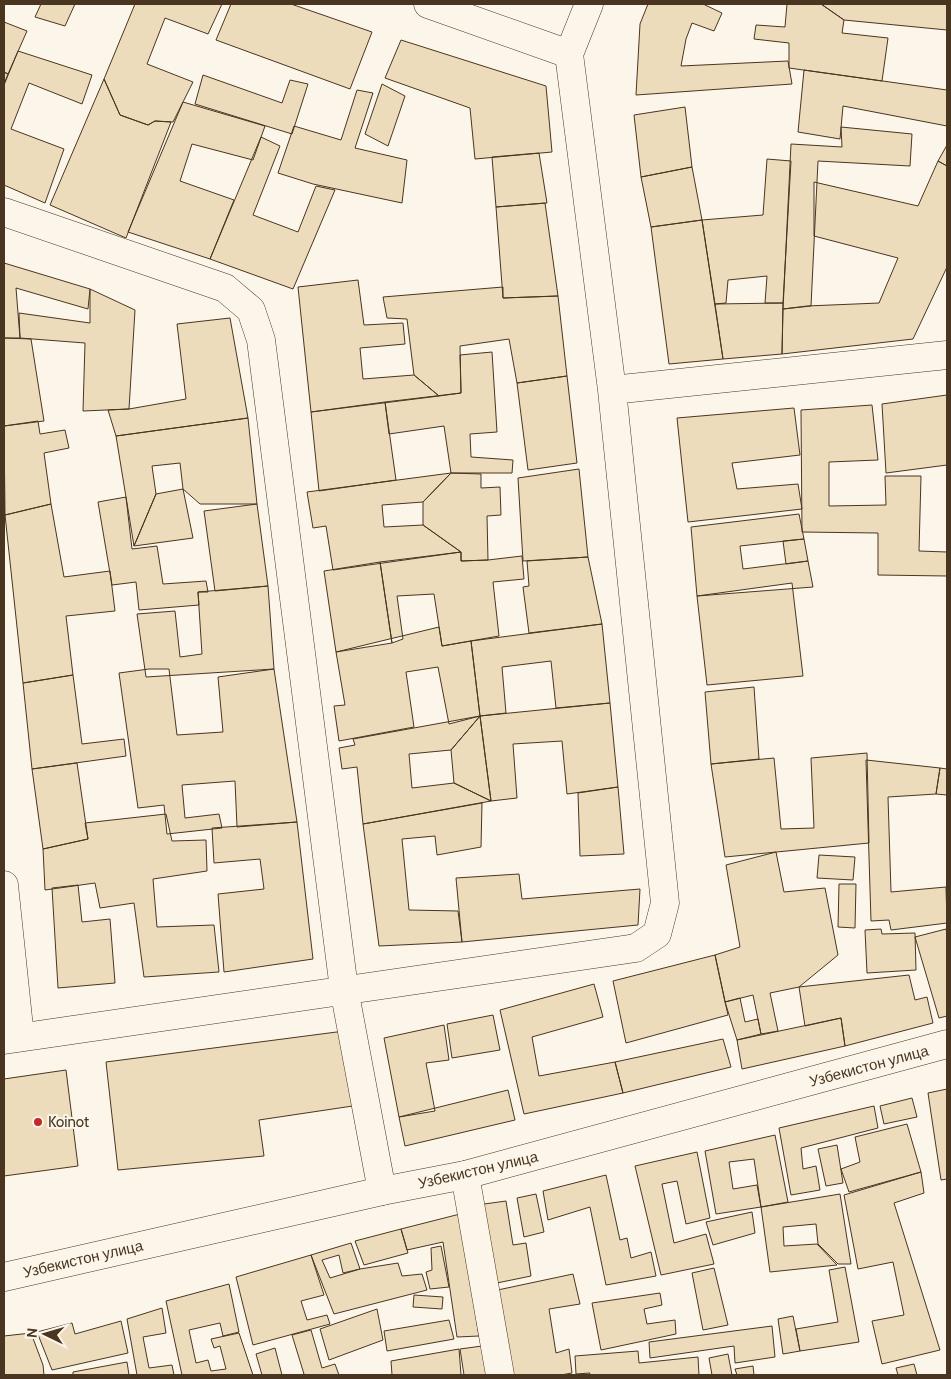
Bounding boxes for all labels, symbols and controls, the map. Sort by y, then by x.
street label: Узбекистон улица [807,1041,931,1091]
place label: Koinot [48,1113,89,1131]
marker: Koinot [32,1116,44,1128]
street label: Узбекистон улица [416,1147,540,1193]
street label: Узбекистон улица [21,1236,145,1282]
north arrow [20,1309,70,1359]
text: N [23,1327,41,1339]

